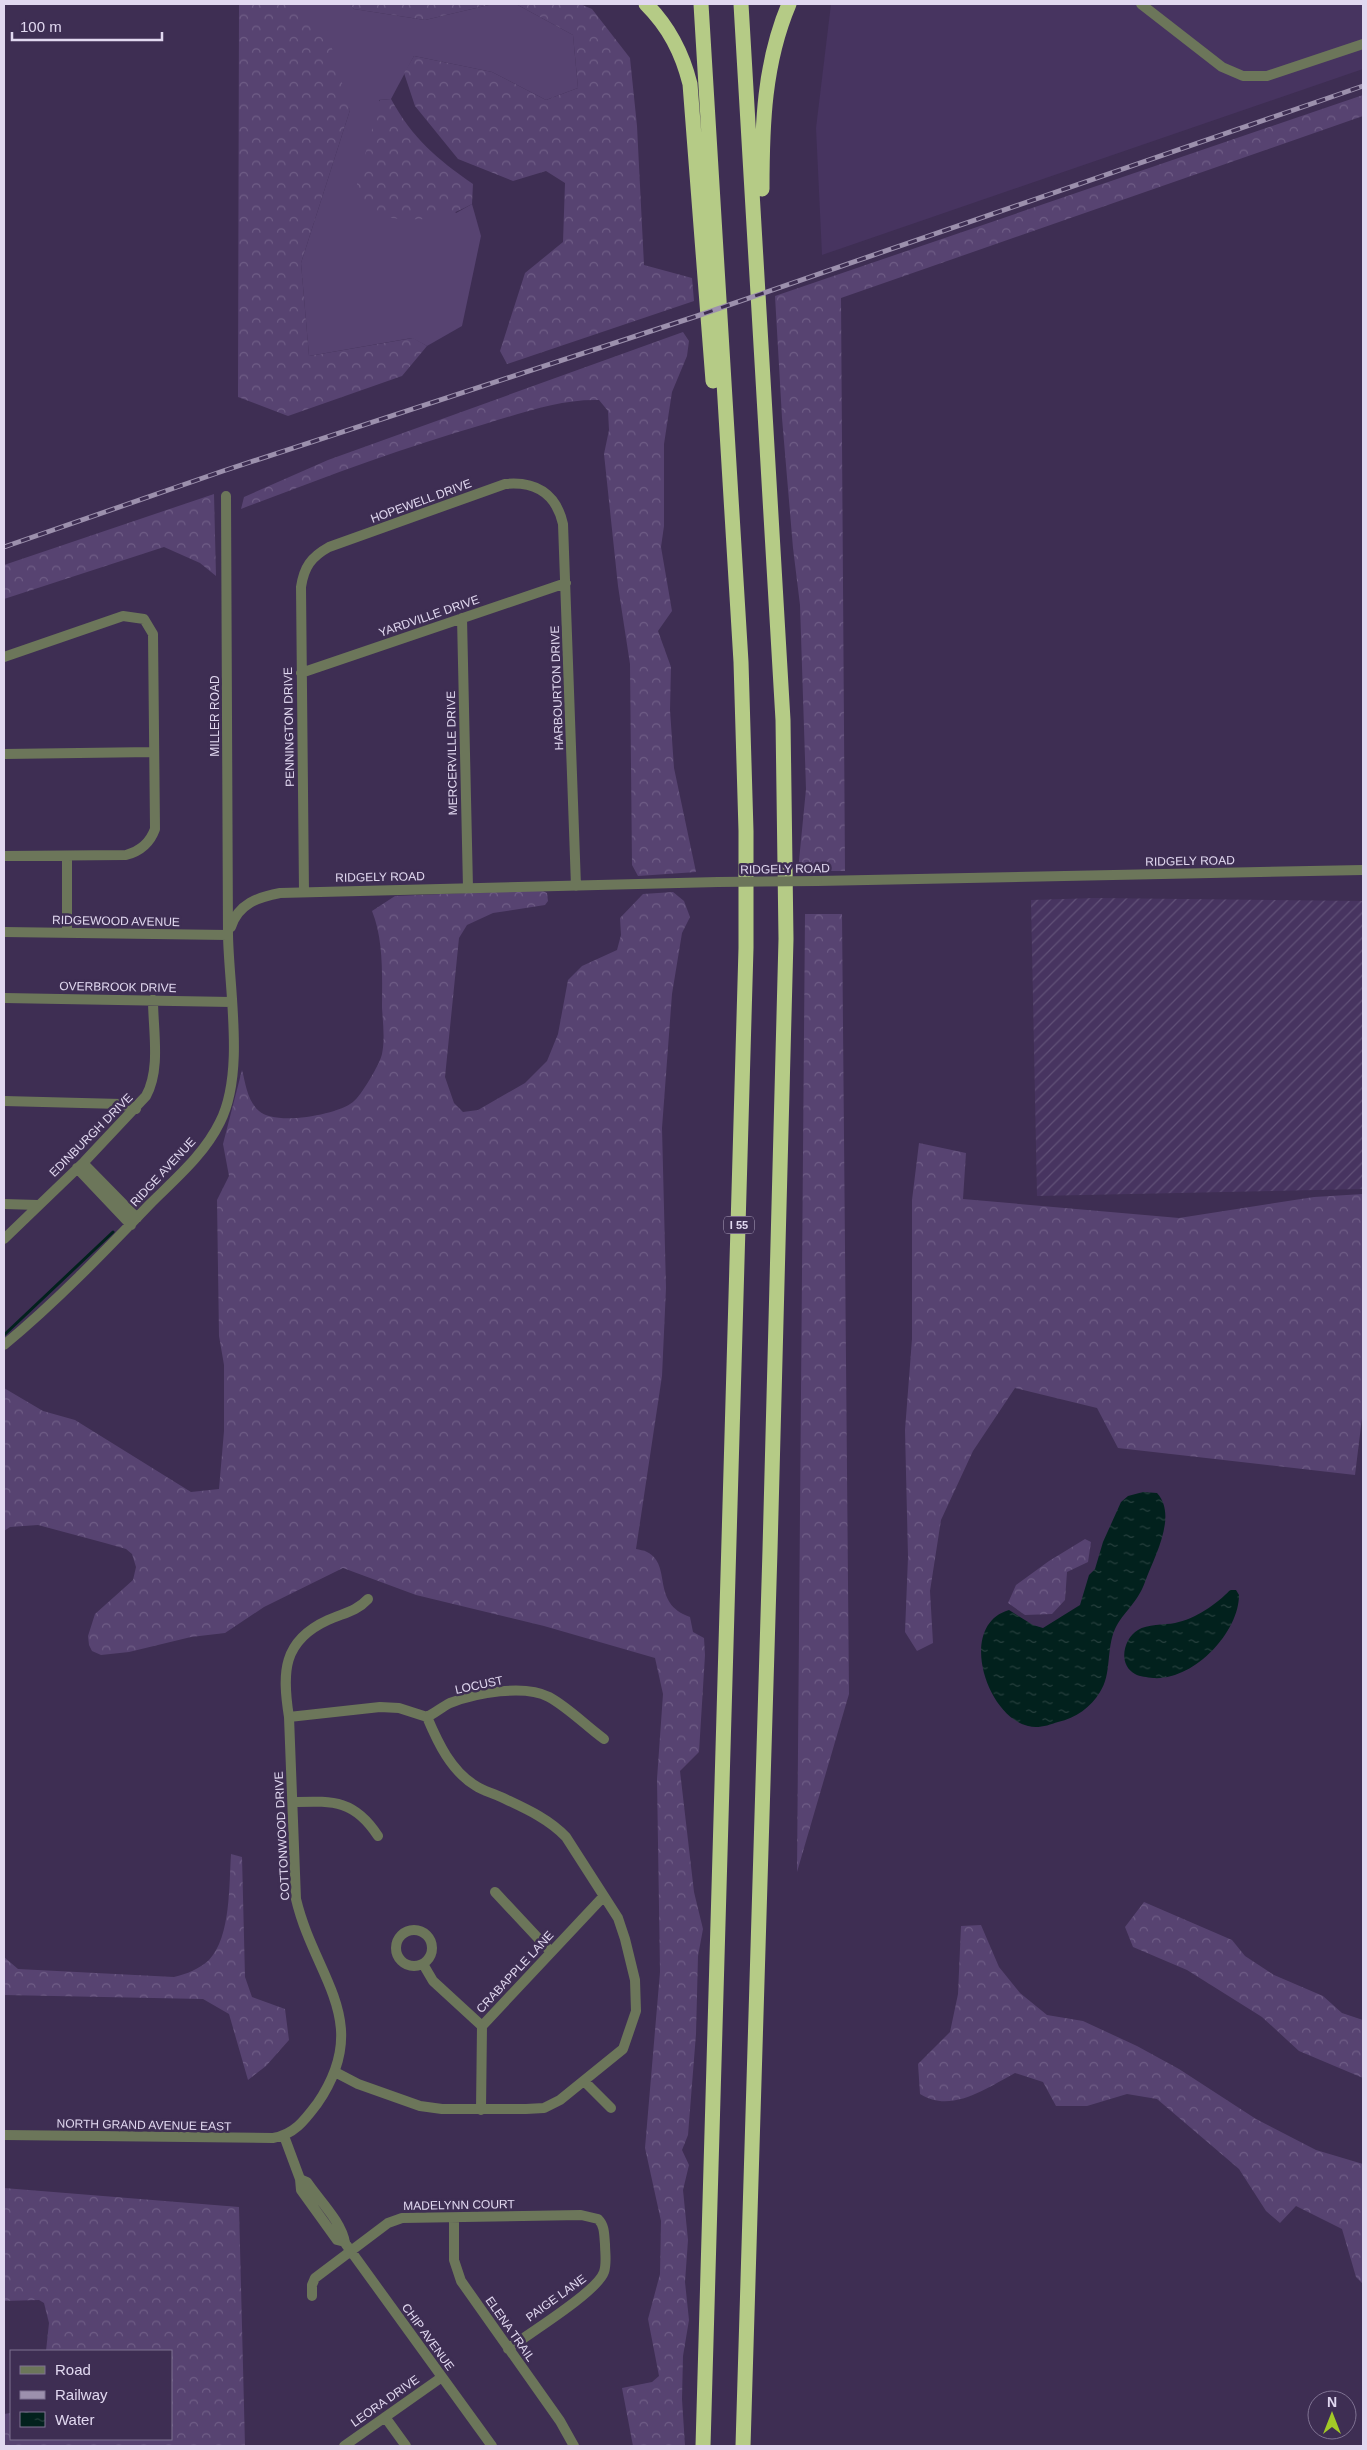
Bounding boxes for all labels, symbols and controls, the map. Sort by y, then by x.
scale bar [12,10,162,42]
text: 100 m [20,18,62,35]
street label: HOPEWELL DRIVE [369,476,473,526]
street label: YARDVILLE DRIVE [377,592,481,640]
street label: HARBOURTON DRIVE [548,625,566,751]
street label: PENNINGTON DRIVE [281,667,297,787]
street label: MILLER ROAD [208,675,222,757]
street label: MERCERVILLE DRIVE [444,691,460,815]
street label: RIDGELY ROAD [1145,853,1235,869]
street label: RIDGELY ROAD [740,861,830,877]
street label: RIDGELY ROAD [335,869,425,885]
street label: RIDGEWOOD AVENUE [52,913,180,929]
street label: OVERBROOK DRIVE [59,979,177,995]
street label: EDINBURGH DRIVE [46,1090,136,1180]
street label: RIDGE AVENUE [127,1135,199,1209]
road number: I 55 [724,1216,754,1234]
street label: LOCUST [454,1673,505,1697]
street label: COTTONWOOD DRIVE [272,1771,292,1901]
street label: CRABAPPLE LANE [473,1928,557,2016]
street label: NORTH GRAND AVENUE EAST [56,2116,232,2134]
street label: MADELYNN COURT [403,2197,516,2213]
street label: PAIGE LANE [523,2272,589,2324]
street label: ELENA TRAIL [483,2294,538,2364]
street label: CHIP AVENUE [399,2301,457,2373]
legend [10,2350,172,2440]
text: Road [55,2361,91,2378]
street label: LEORA DRIVE [348,2372,422,2430]
text: Railway [55,2386,108,2403]
north arrow [1307,2390,1357,2440]
text: N [1327,2394,1337,2410]
text: Water [55,2411,94,2428]

